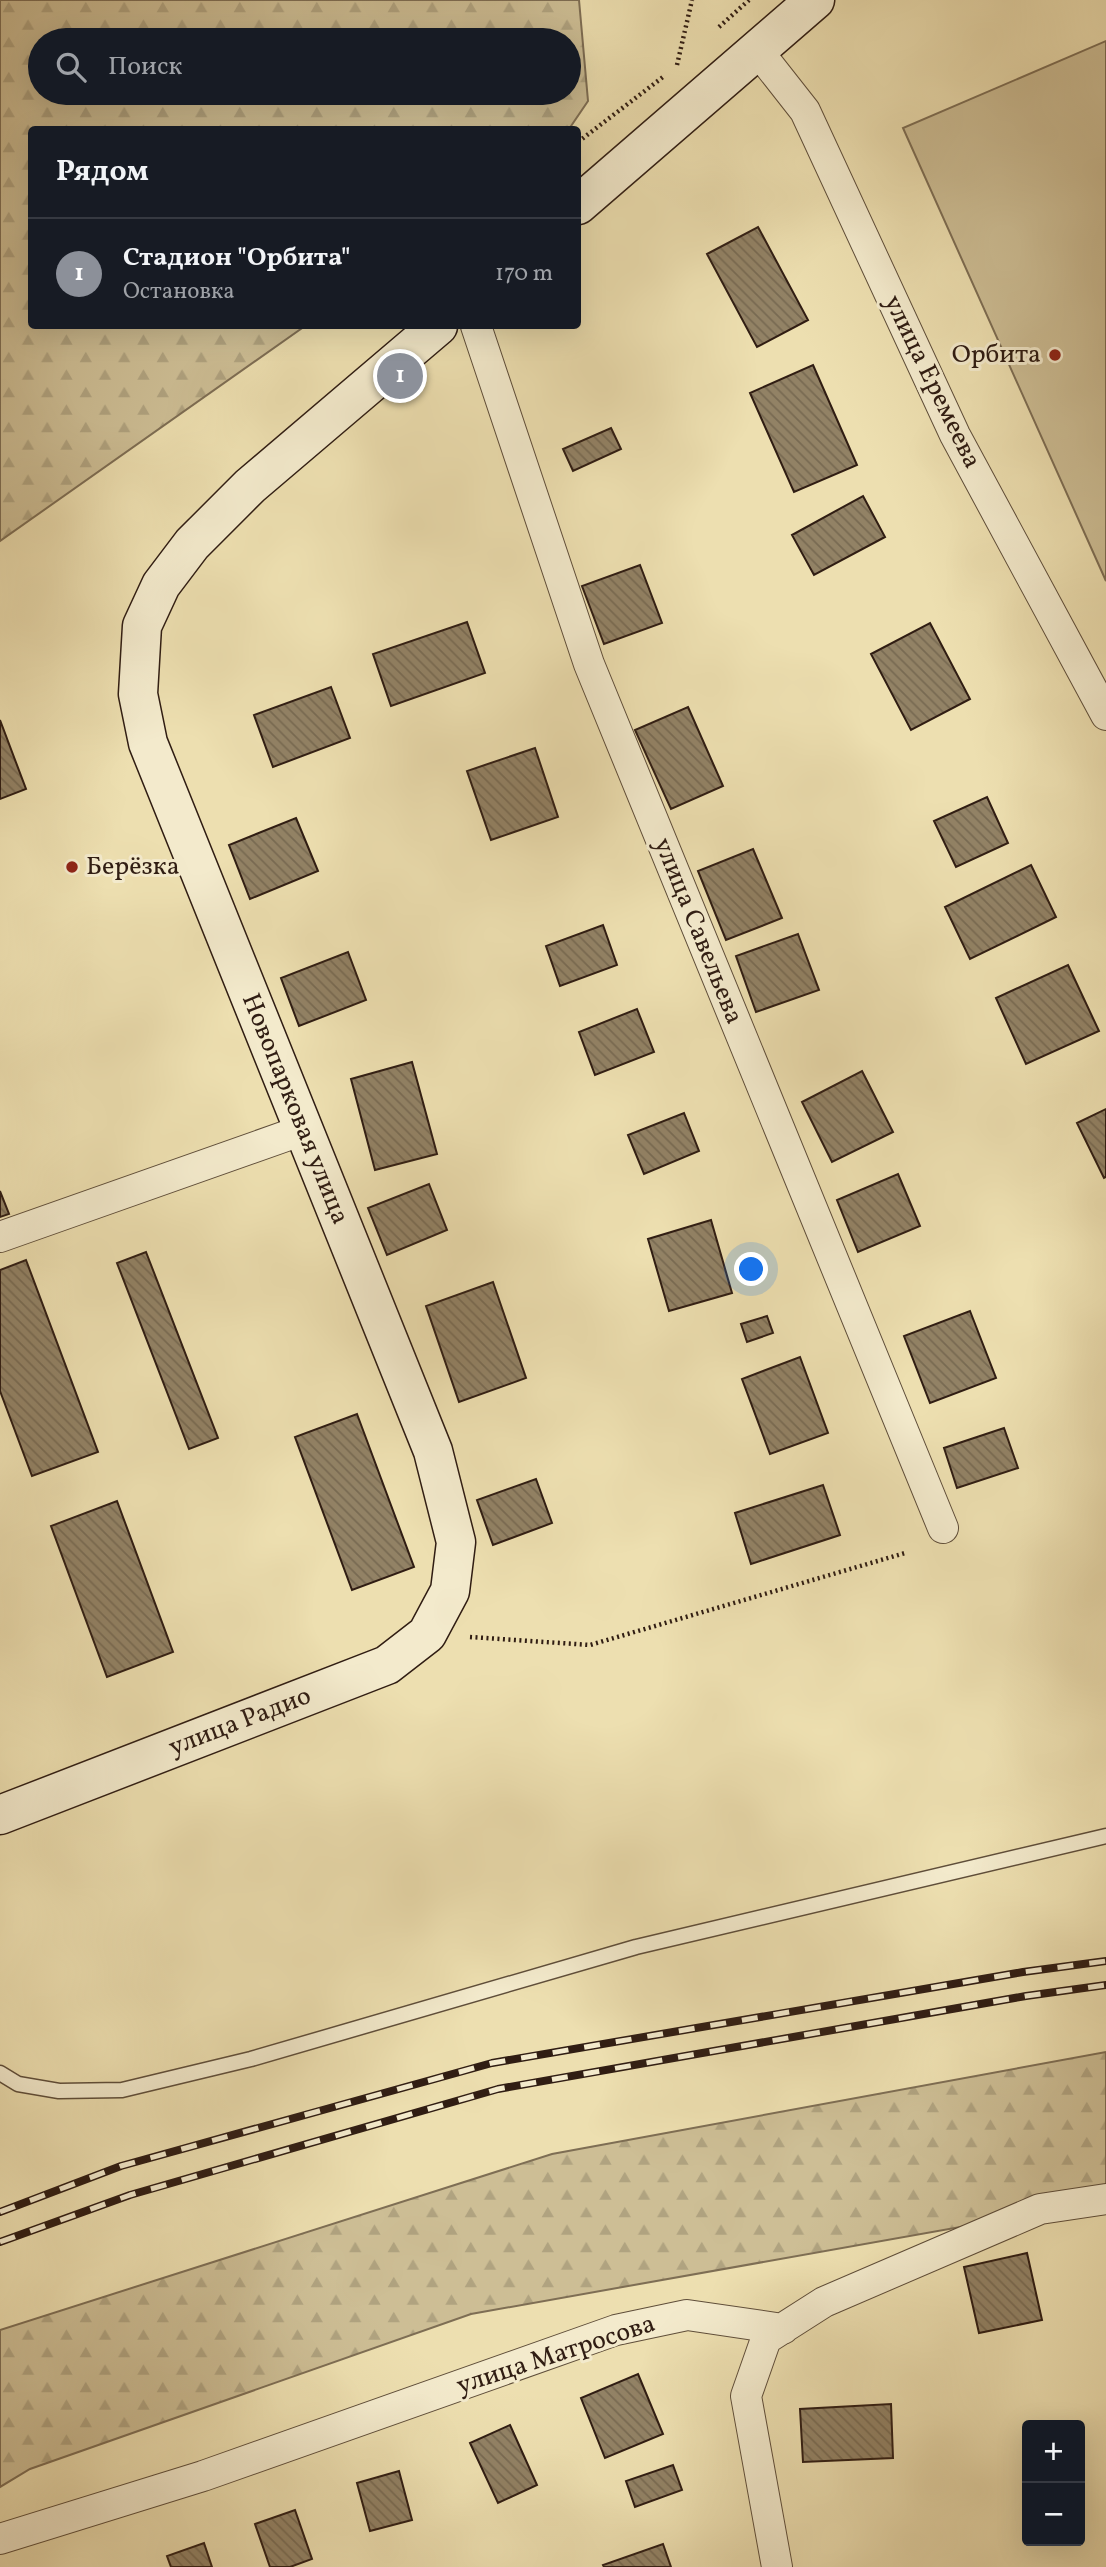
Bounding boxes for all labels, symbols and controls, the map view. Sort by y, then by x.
search box [28,28,581,105]
icon: search [52,48,90,86]
text: Поиск [108,49,182,85]
text: Рядом [56,151,149,193]
text: Стадион "Орбита" [123,240,351,276]
text: 1 [74,258,84,290]
text: 170 m [495,258,553,290]
text: Остановка [123,276,235,308]
street label: улица Еремеева [874,289,990,475]
place label: Орбита [952,337,1041,373]
marker: Орбита [1047,347,1063,363]
pin: 1 [377,350,423,402]
street label: улица Савельева [644,832,752,1030]
place label: Берёзка [86,849,180,885]
marker: Берёзка [64,859,80,875]
street label: Новопарковая улица [232,988,358,1230]
your location [734,1252,768,1286]
street label: улица Радио [164,1678,316,1766]
street label: улица Матросова [452,2306,660,2404]
map controls [1022,2420,1085,2546]
button: + [1022,2420,1085,2483]
button: − [1022,2483,1085,2546]

